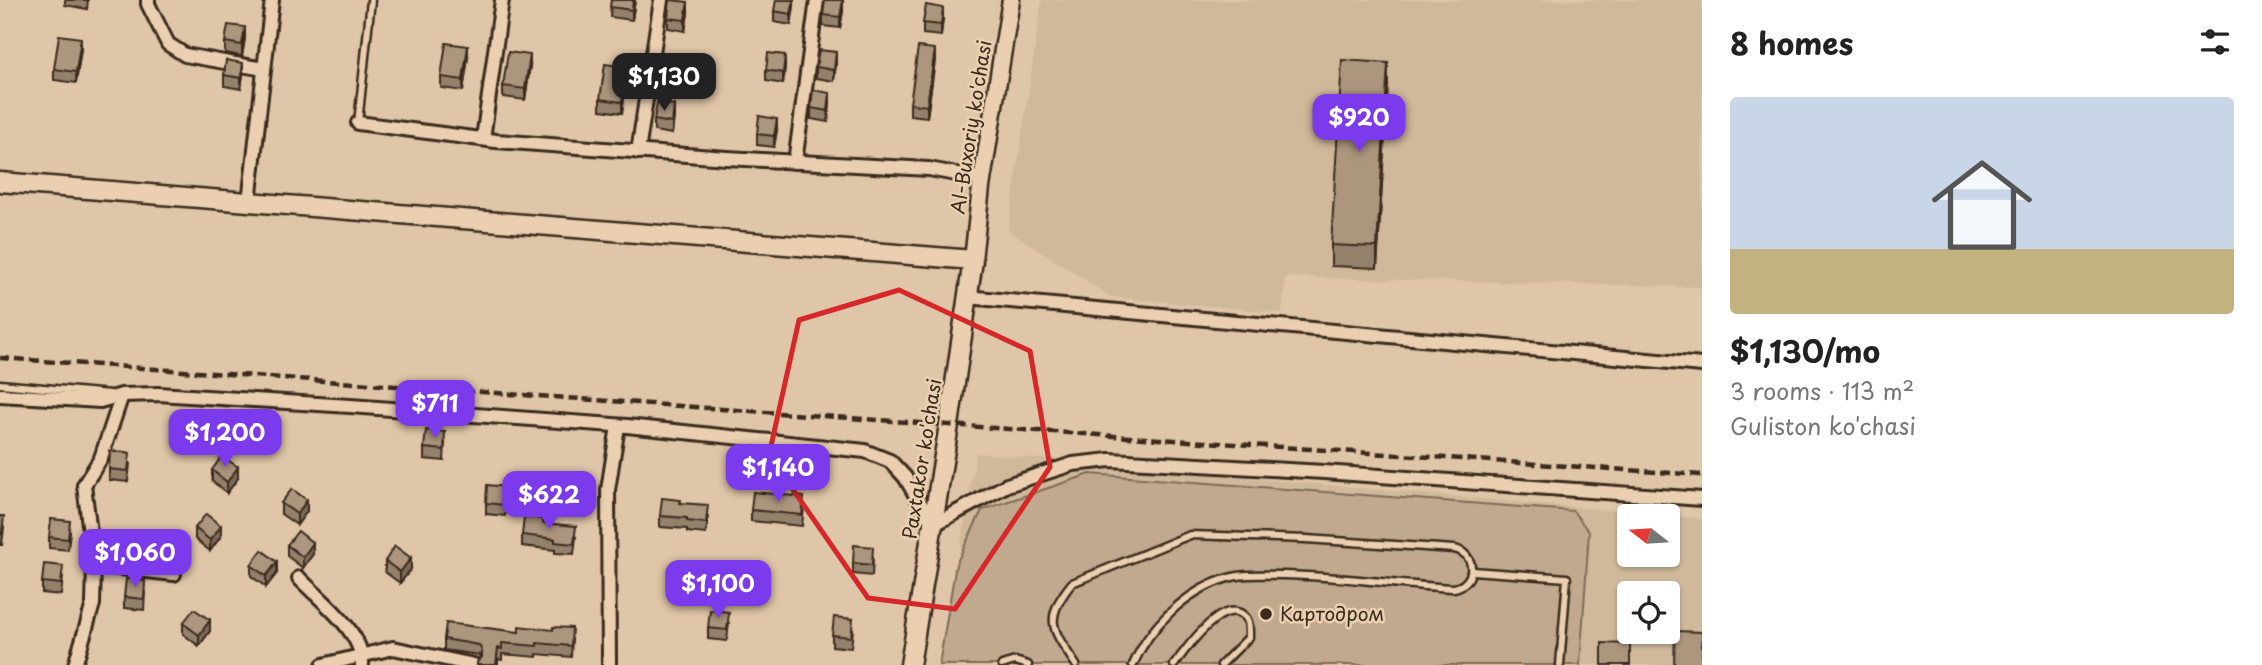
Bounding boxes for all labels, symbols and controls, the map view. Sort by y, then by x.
text: 8 homes [1730,20,1853,65]
icon: filters [2196,23,2234,61]
street label: Al-Buxoriy ko'chasi [942,38,998,216]
pin: $1,130 [607,54,721,113]
text: $1,130 [628,58,700,93]
pin: $920 [1318,94,1400,154]
text: $920 [1329,99,1389,134]
icon: home [1919,142,2045,268]
text: $1,130/mo [1730,328,1880,373]
text: 3 rooms · 113 m² [1730,373,1914,408]
street label: Paxtakor ko'chasi [894,376,948,541]
pin: $711 [394,380,476,440]
text: $711 [412,385,458,420]
text: Guliston ko'chasi [1730,408,1916,443]
pin: $1,200 [168,410,282,469]
text: $1,200 [185,414,265,449]
pin: $1,140 [721,444,835,504]
text: $1,140 [742,449,814,484]
pin: $622 [508,472,590,531]
text: $622 [518,476,580,511]
north arrow [1617,504,1680,567]
map controls [1617,504,1680,644]
pin: $1,060 [78,530,192,589]
text: $1,060 [94,534,176,569]
pin: $1,100 [661,560,775,620]
text: $1,100 [681,565,755,600]
button: locate [1617,581,1680,644]
place label: Картодром [1280,599,1384,627]
marker: Картодром [1258,606,1274,622]

